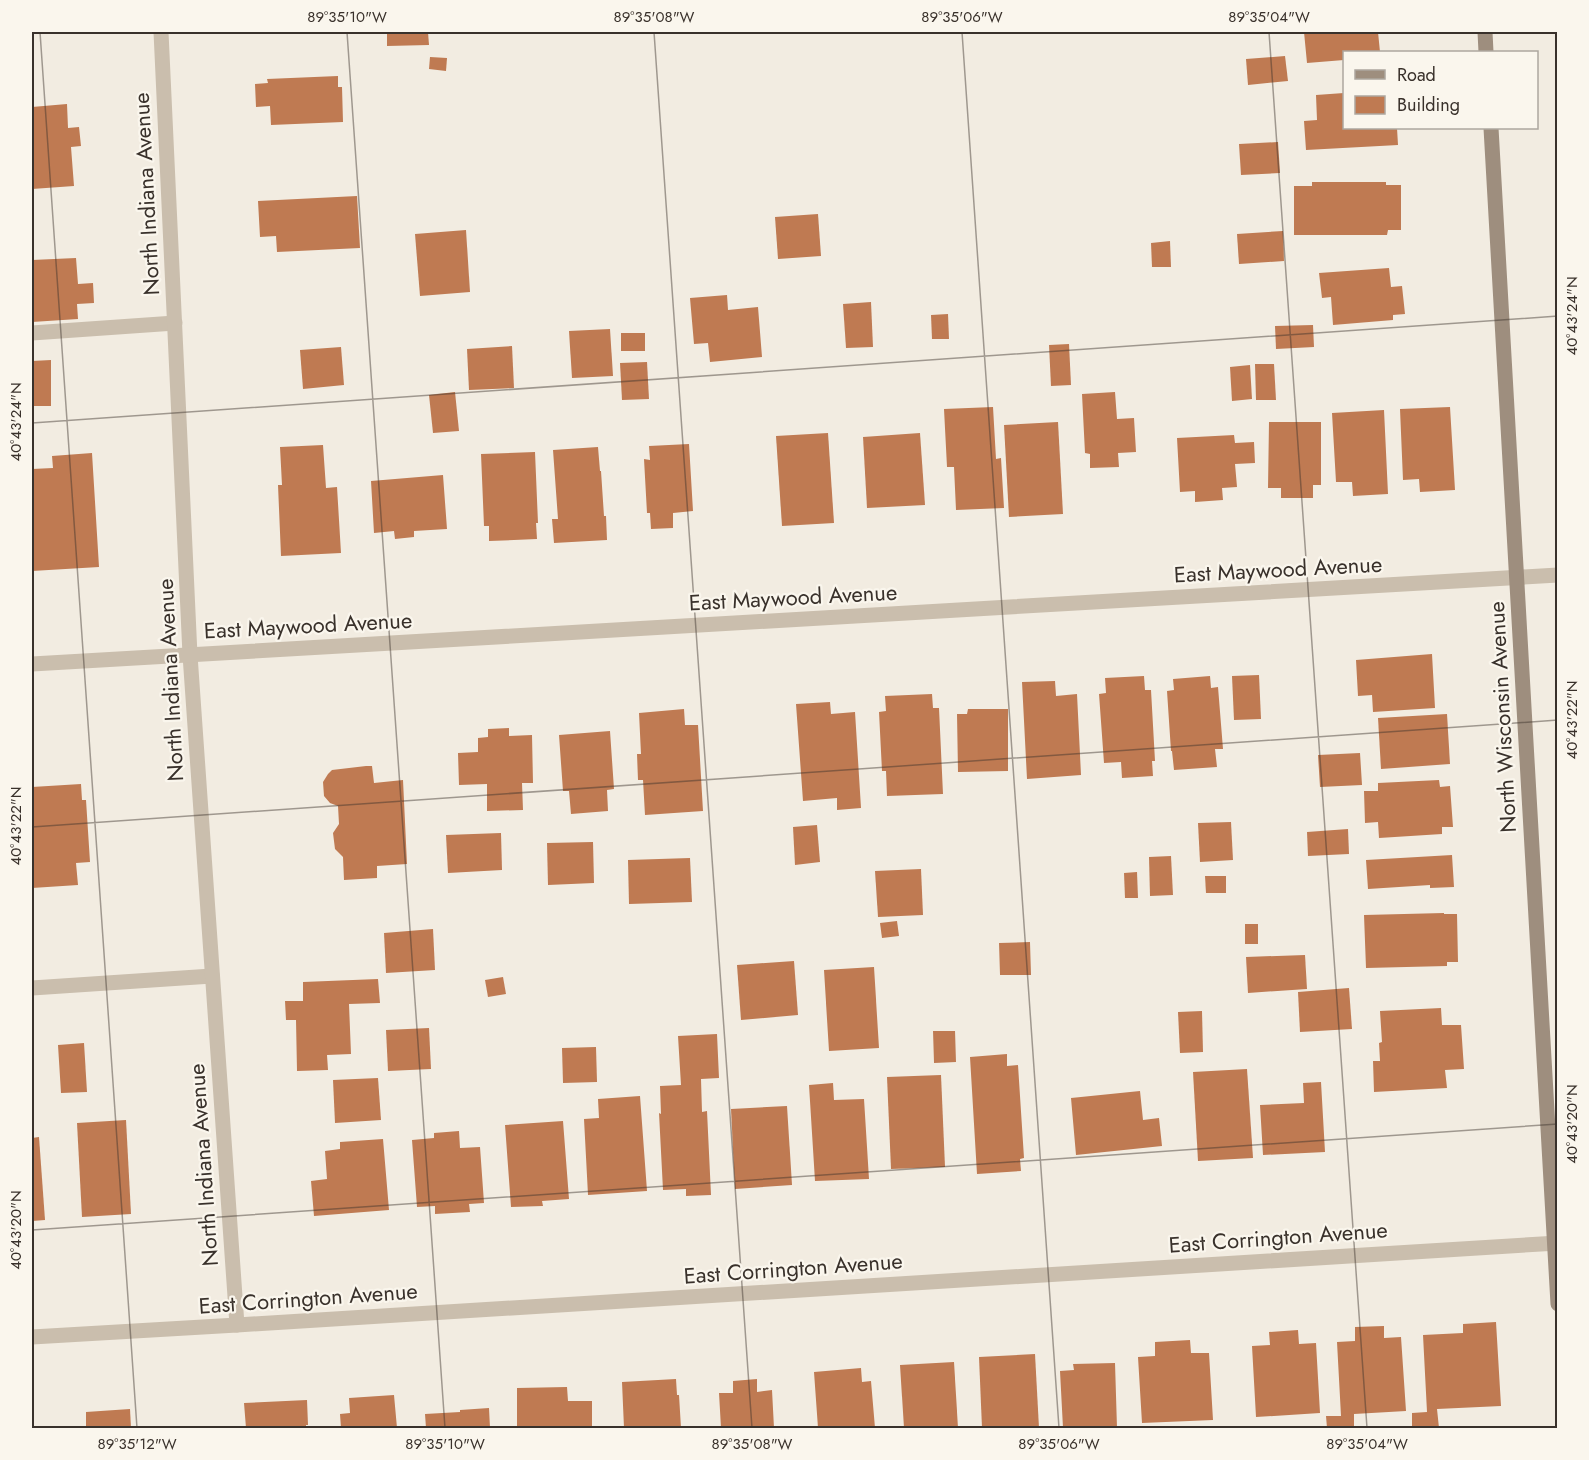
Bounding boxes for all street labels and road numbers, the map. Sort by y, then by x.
street label: North Indiana Avenue [125,92,167,296]
street label: East Maywood Avenue [1173,548,1383,590]
street label: East Maywood Avenue [688,576,898,618]
street label: North Indiana Avenue [149,578,191,782]
street label: North Wisconsin Avenue [1480,600,1524,834]
street label: East Maywood Avenue [203,604,413,646]
street label: North Indiana Avenue [180,1063,226,1267]
street label: East Corrington Avenue [1167,1213,1389,1261]
street label: East Corrington Avenue [682,1244,904,1292]
street label: East Corrington Avenue [197,1274,419,1322]

